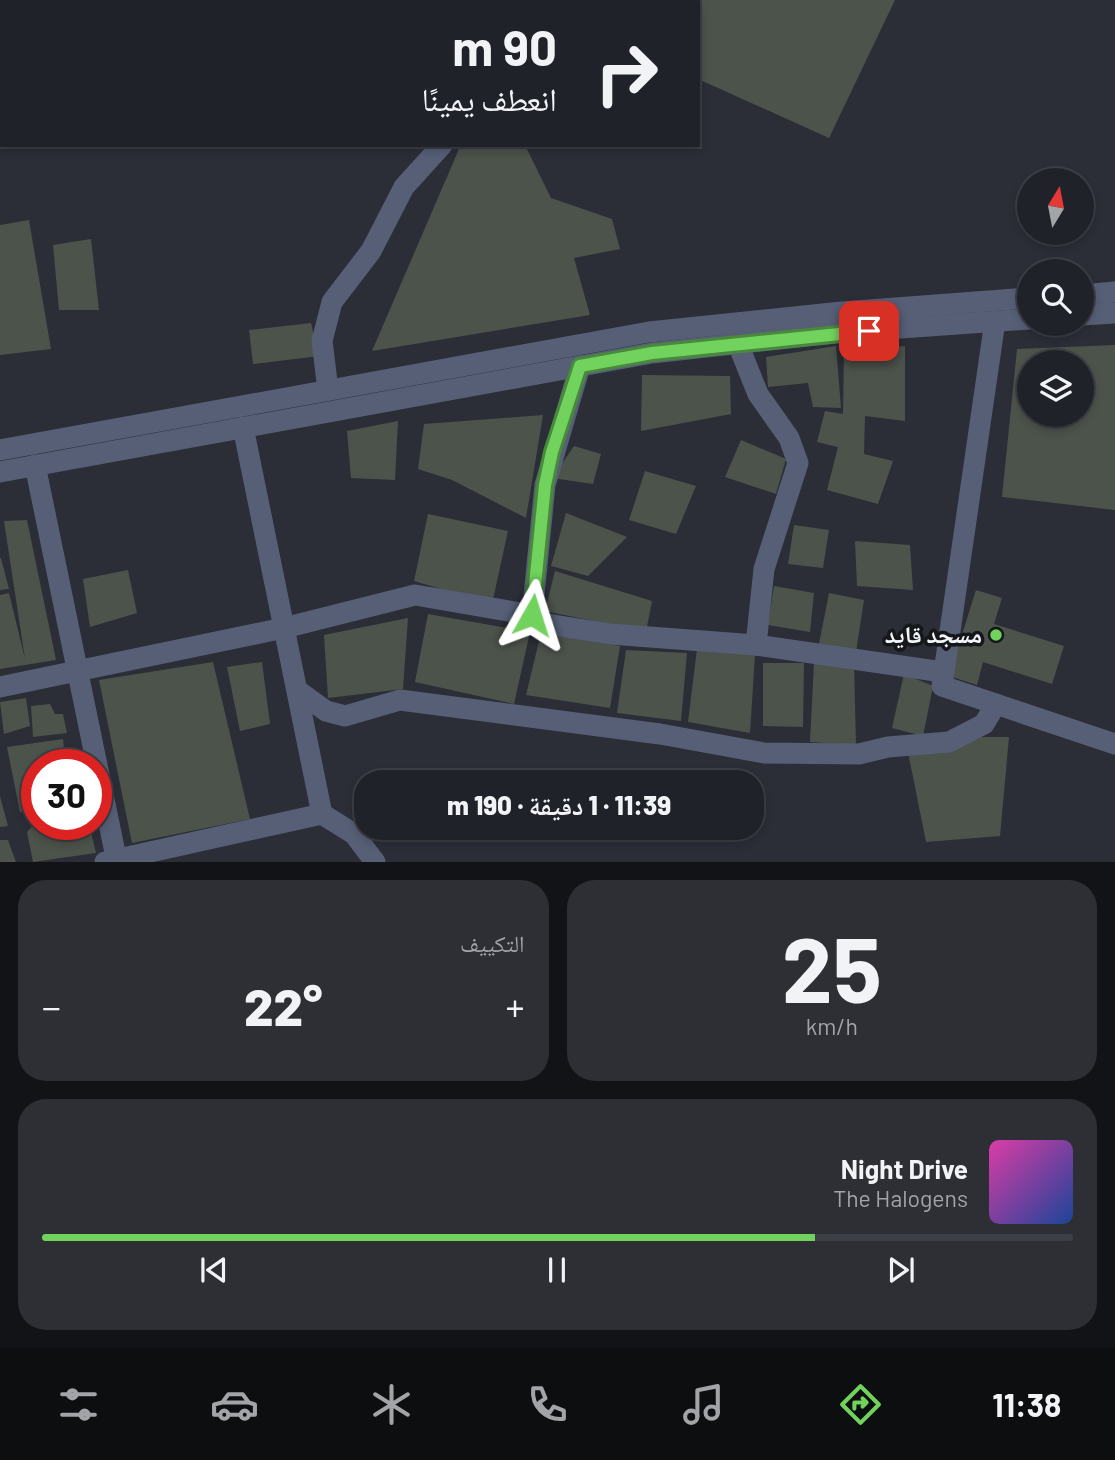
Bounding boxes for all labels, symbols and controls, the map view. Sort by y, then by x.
text: 90 m [452,17,557,76]
icon: right [581,28,672,119]
text: انعطف يمينًا [422,79,557,117]
north arrow [1017,168,1094,245]
map controls [1017,168,1094,427]
button: search [1017,259,1094,336]
pin [839,301,899,361]
icon: arrive [850,312,888,350]
button: layers [1017,350,1094,427]
position arrow [495,578,569,652]
place label: مسجد قايد [885,619,982,649]
marker: مسجد قايد [988,627,1004,643]
speed limit sign: 30 [21,749,112,840]
text: 11:39 · 1 دقيقة · 190 m [447,789,671,820]
text: 25 [782,912,882,1021]
text: التكييف [460,929,525,957]
text: 22° [244,974,323,1036]
text: − [42,983,61,1029]
text: + [505,983,525,1029]
text: km/h [806,1012,858,1040]
text: Night Drive [841,1153,968,1184]
text: The Halogens [833,1184,968,1212]
icon: previous [195,1251,233,1289]
icon: pause [538,1251,576,1289]
icon: next [882,1251,920,1289]
icon: filters [54,1380,103,1429]
icon: car [210,1380,259,1429]
icon: climate [367,1380,416,1429]
icon: phone [523,1380,572,1429]
icon: music [679,1380,728,1429]
icon: directions [836,1380,885,1429]
text: 11:38 [992,1385,1061,1423]

